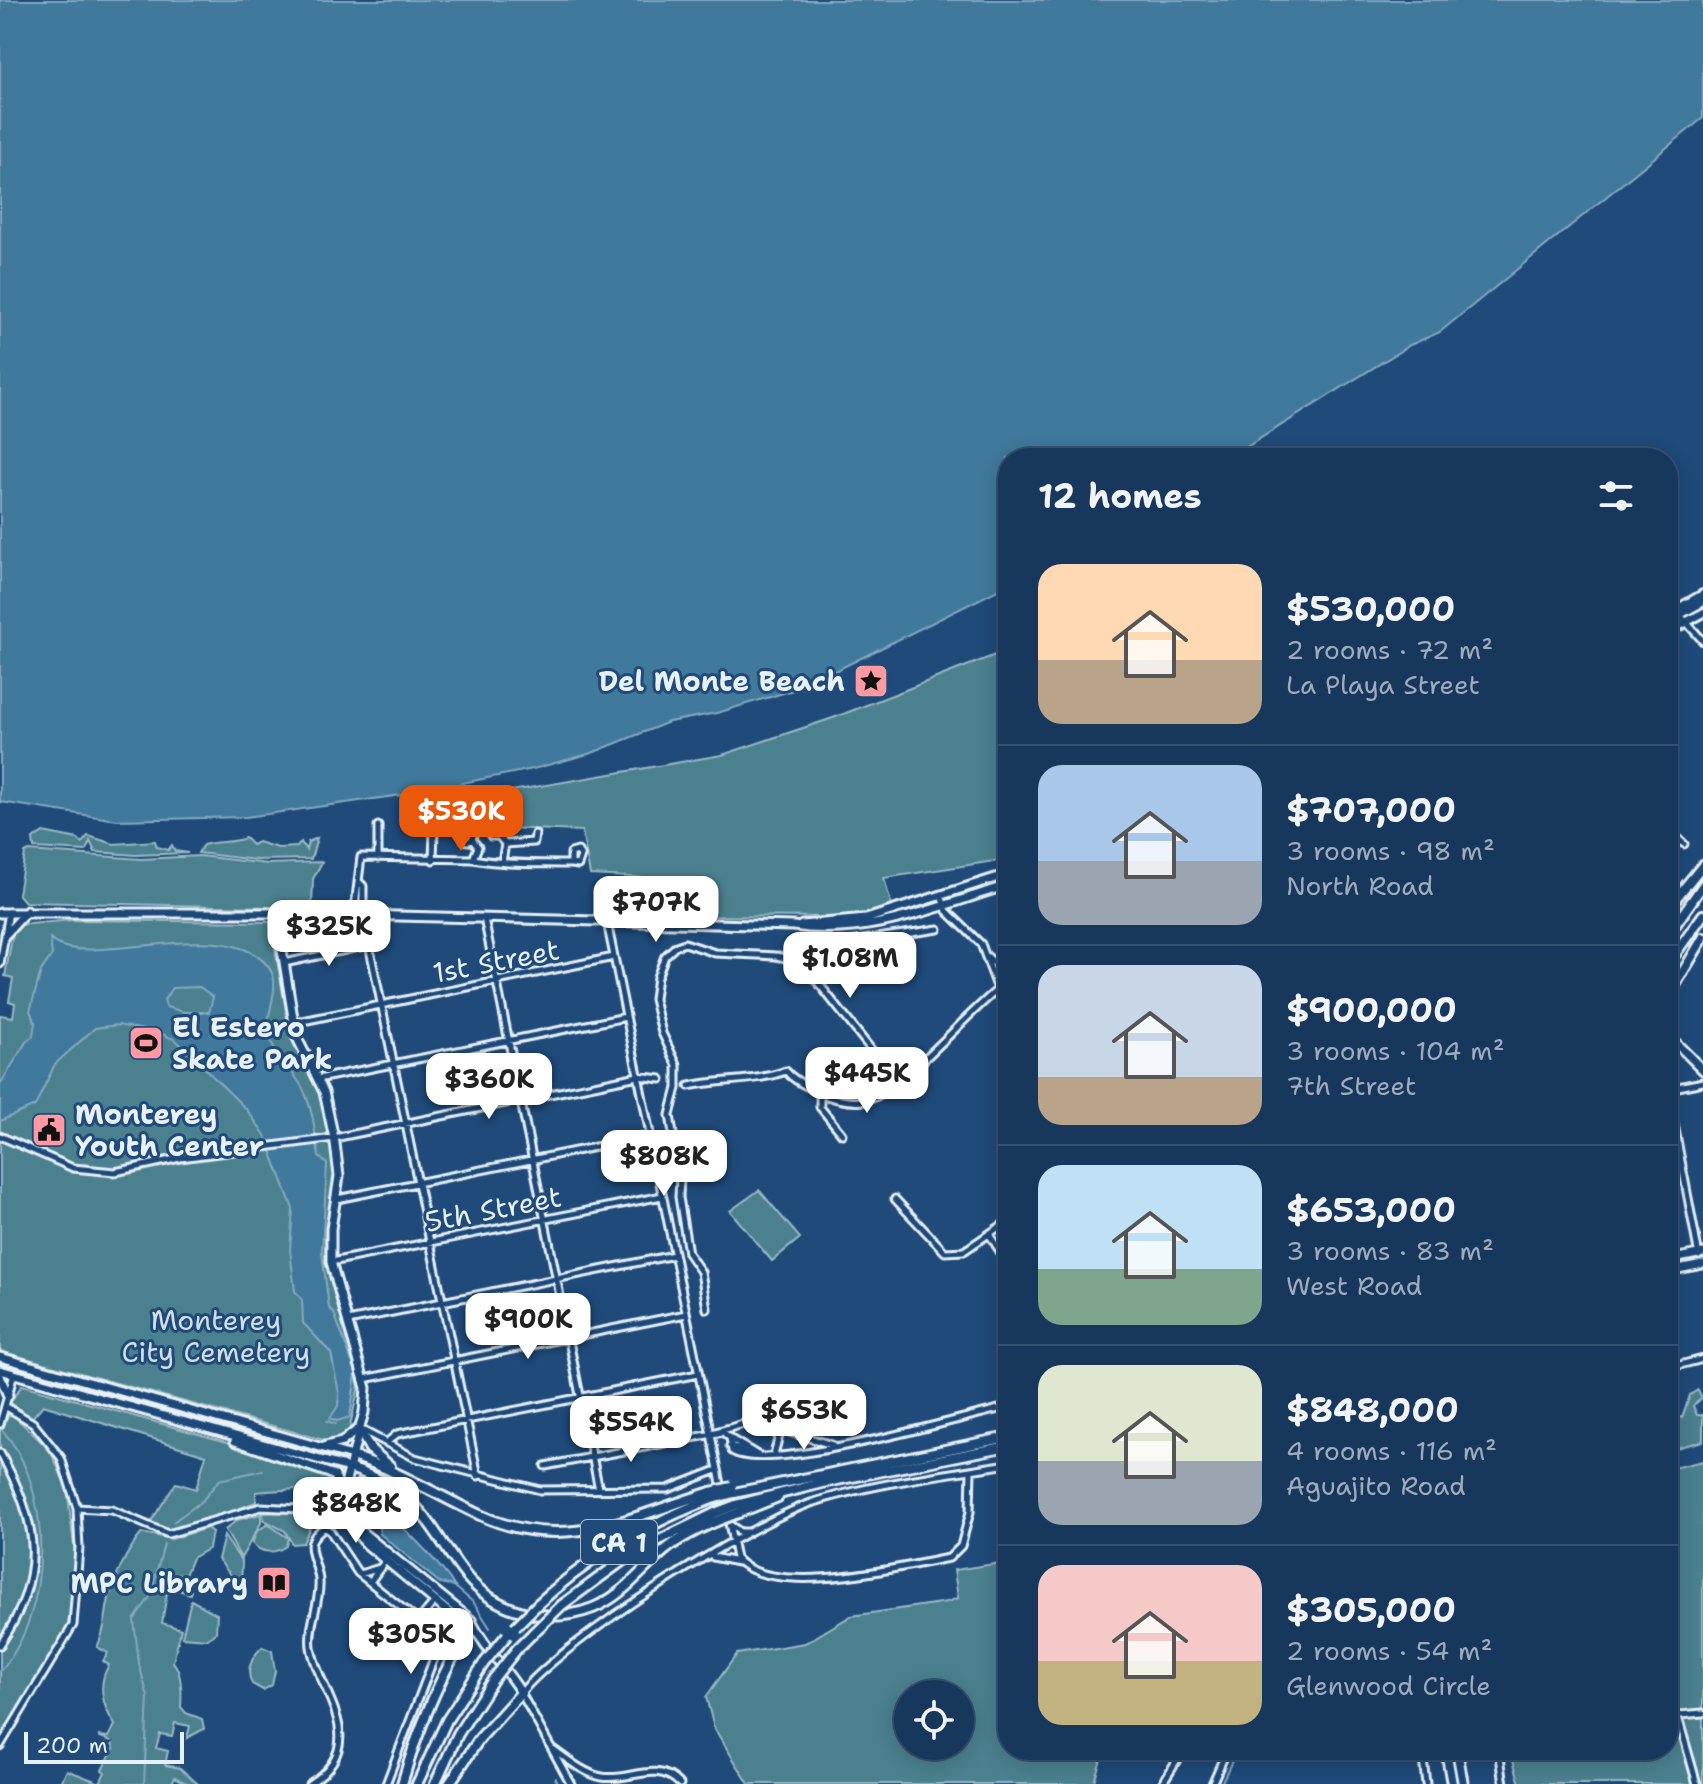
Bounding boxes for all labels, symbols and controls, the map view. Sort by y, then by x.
text: 12 homes [1038,473,1202,519]
icon: filters [1594,474,1638,518]
text: $530,000 [1286,586,1455,632]
icon: home [1102,596,1198,692]
text: 2 rooms · 72 m² [1286,632,1493,667]
place label: Del Monte Beach [598,662,845,700]
place icon: Del Monte Beach [852,662,890,700]
text: La Playa Street [1286,667,1480,702]
pin: $530K [405,785,517,853]
text: $707,000 [1286,787,1456,833]
text: $530K [417,793,505,828]
icon: home [1102,797,1198,893]
text: 3 rooms · 98 m² [1286,833,1495,868]
text: North Road [1286,868,1434,903]
pin: $707K [600,876,712,944]
text: $707K [611,884,701,919]
pin: $325K [273,900,385,968]
text: $325K [285,908,373,943]
street label: 1st Street [430,930,562,992]
pin: $1.08M [785,932,915,1000]
text: $1.08M [801,940,899,975]
text: $900,000 [1286,987,1457,1033]
icon: home [1102,997,1198,1093]
place label: El Estero Skate Park [172,1008,332,1078]
sports icon: El Estero Skate Park [127,1024,165,1062]
text: 3 rooms · 104 m² [1286,1033,1505,1068]
pin: $445K [811,1047,923,1115]
pin: $360K [433,1053,545,1121]
text: $445K [823,1055,911,1090]
text: $360K [444,1061,534,1096]
text: 7th Street [1286,1068,1416,1103]
place label: Monterey Youth Center [75,1095,264,1165]
public building icon: Monterey Youth Center [30,1111,68,1149]
pin: $808K [608,1130,720,1198]
text: $808K [619,1138,709,1173]
street label: 5th Street [421,1177,565,1241]
text: $653,000 [1286,1187,1456,1233]
icon: home [1102,1197,1198,1293]
text: 3 rooms · 83 m² [1286,1233,1494,1268]
text: West Road [1286,1268,1422,1303]
pin: $900K [472,1293,584,1361]
park label: Monterey City Cemetery [122,1301,310,1371]
text: $900K [483,1301,573,1336]
pin: $653K [748,1384,860,1452]
text: $848,000 [1286,1387,1459,1433]
text: $653K [760,1392,848,1427]
pin: $554K [575,1396,687,1464]
icon: home [1102,1397,1198,1493]
text: $554K [588,1404,674,1439]
text: 4 rooms · 116 m² [1286,1433,1497,1468]
text: Aguajito Road [1286,1468,1466,1503]
pin: $848K [300,1477,412,1545]
text: $848K [311,1485,401,1520]
road number: CA 1 [581,1520,657,1564]
place label: MPC Library [70,1564,248,1602]
library icon: MPC Library [255,1564,293,1602]
text: $305,000 [1286,1587,1456,1633]
icon: home [1102,1597,1198,1693]
pin: $305K [355,1608,467,1676]
text: $305K [367,1616,455,1651]
text: 2 rooms · 54 m² [1286,1633,1492,1668]
text: Glenwood Circle [1286,1668,1491,1703]
map controls [894,1680,974,1760]
button: locate [894,1680,974,1760]
scale bar [24,1728,184,1764]
text: 200 m [36,1731,108,1760]

